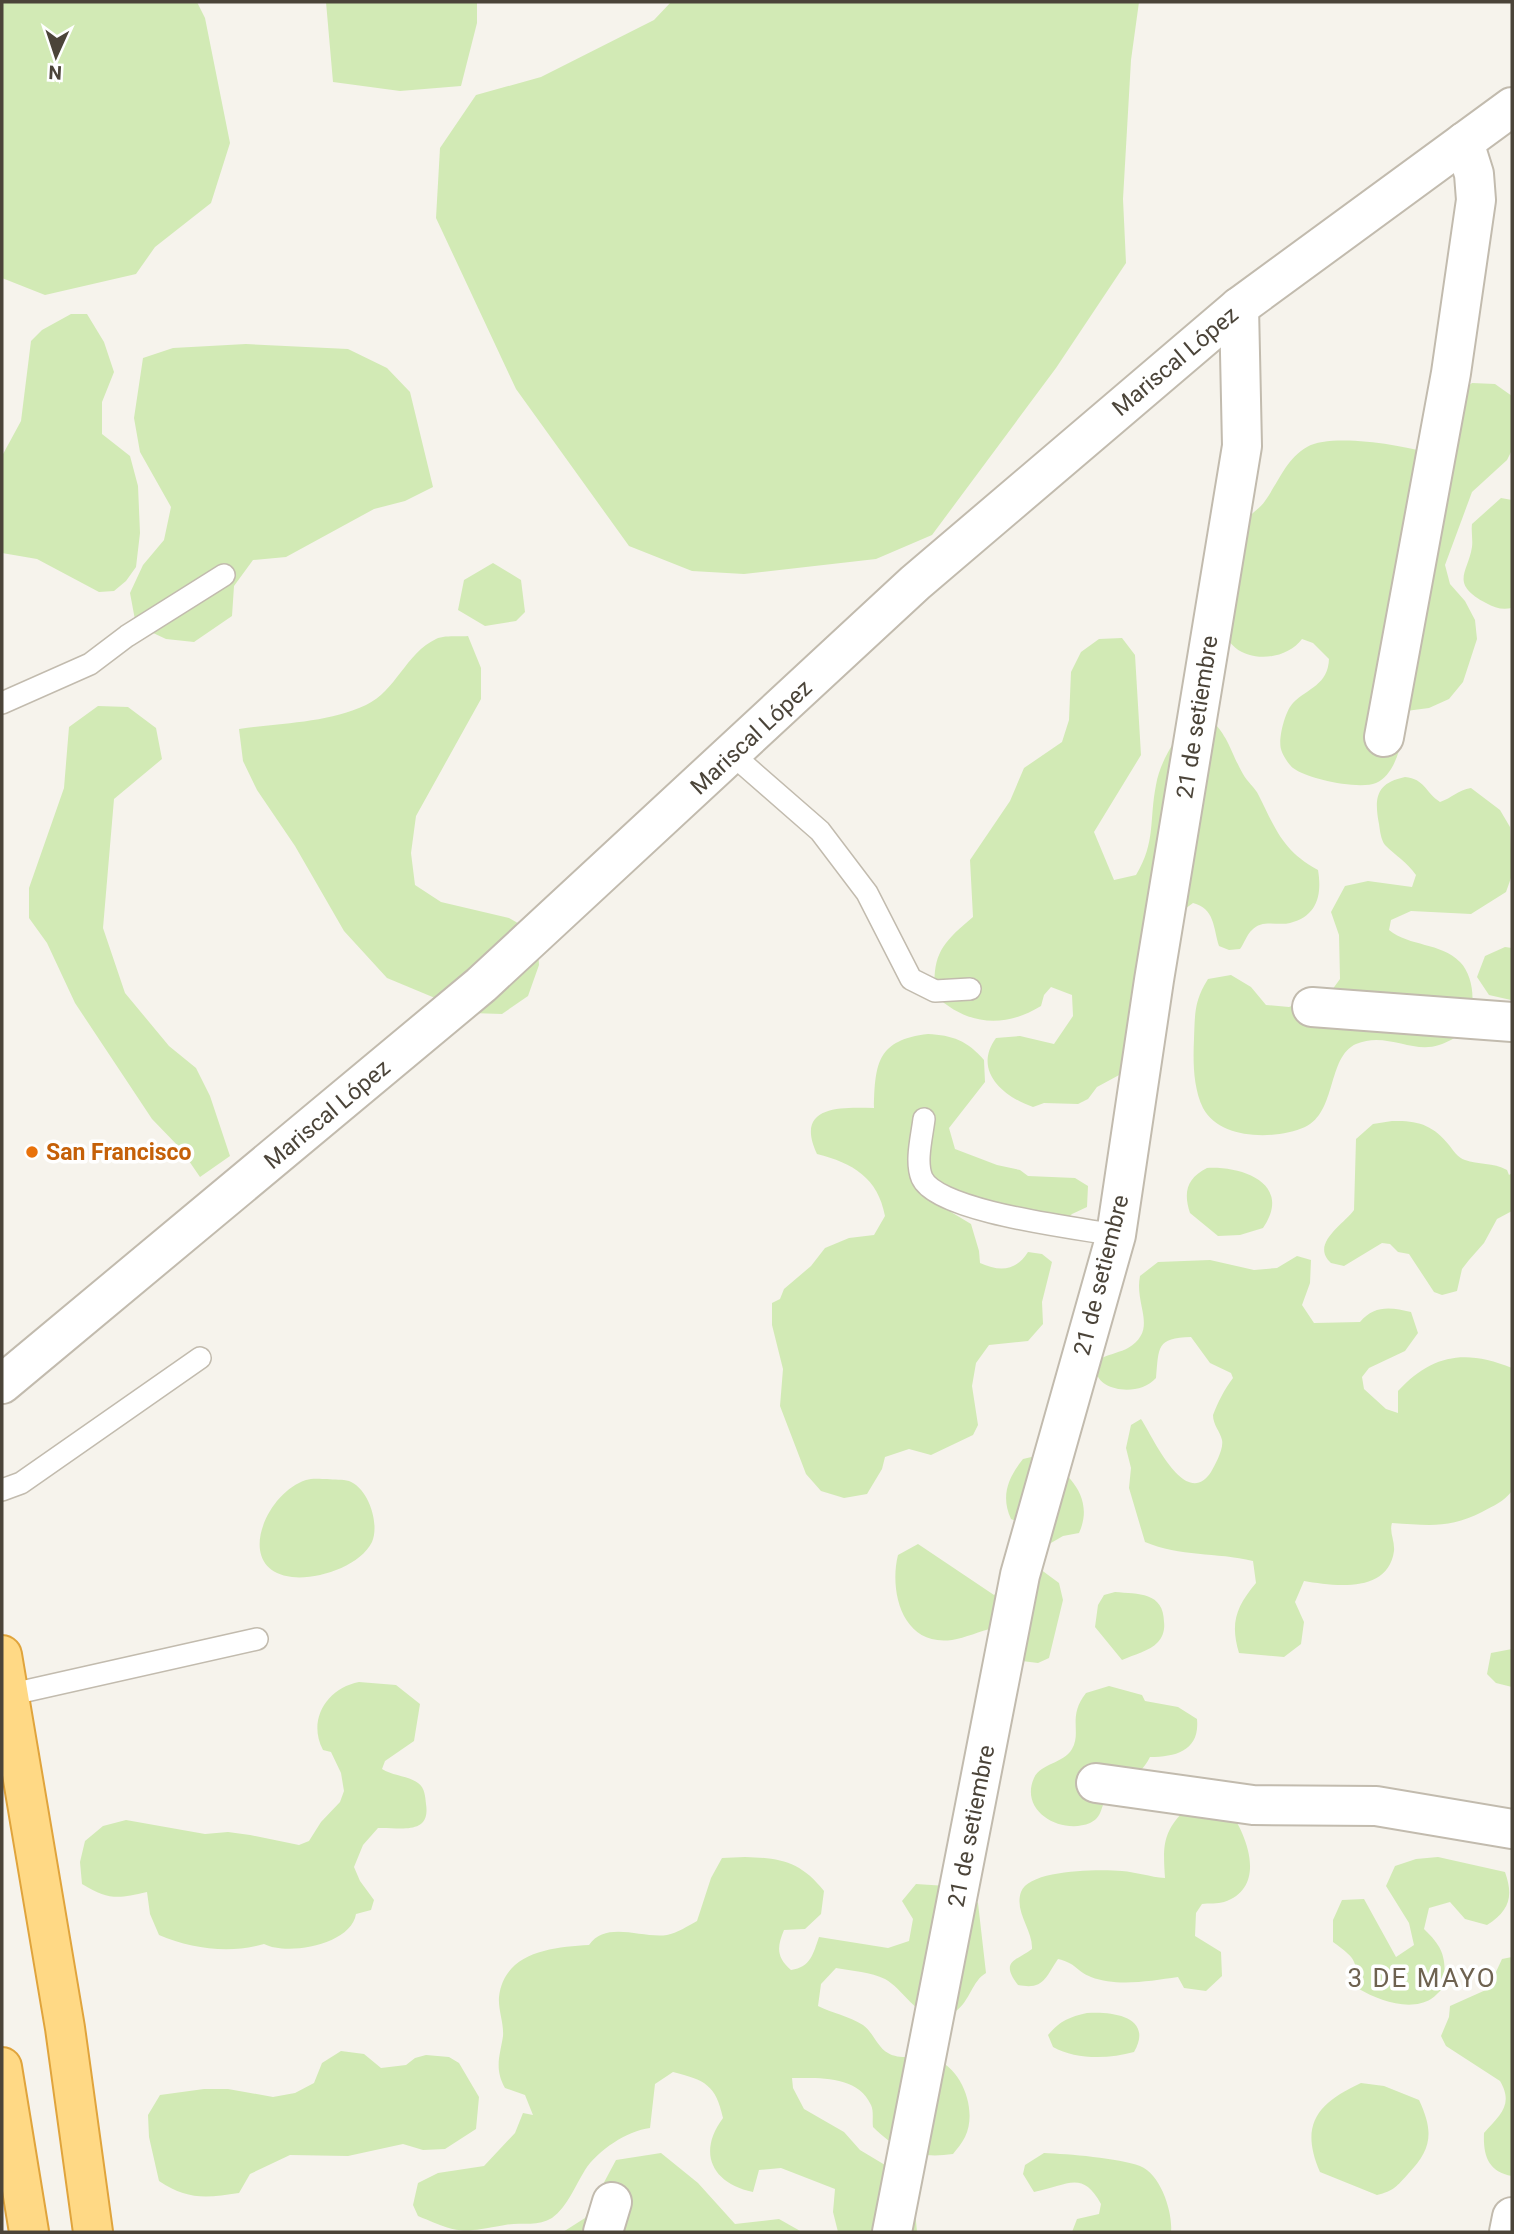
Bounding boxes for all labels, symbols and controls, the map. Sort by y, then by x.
north arrow [21,21,91,91]
text: N [48,61,62,84]
street label: Mariscal López [1107,301,1244,422]
street label: 21 de setiembre [1171,634,1224,801]
street label: Mariscal López [685,674,817,800]
street label: Mariscal López [259,1054,396,1175]
place label: San Francisco [46,1139,192,1166]
marker: San Francisco [24,1144,40,1160]
street label: 21 de setiembre [1068,1192,1135,1358]
street label: 21 de setiembre [943,1743,1000,1910]
district label: 3 DE MAYO [1347,1963,1497,1993]

